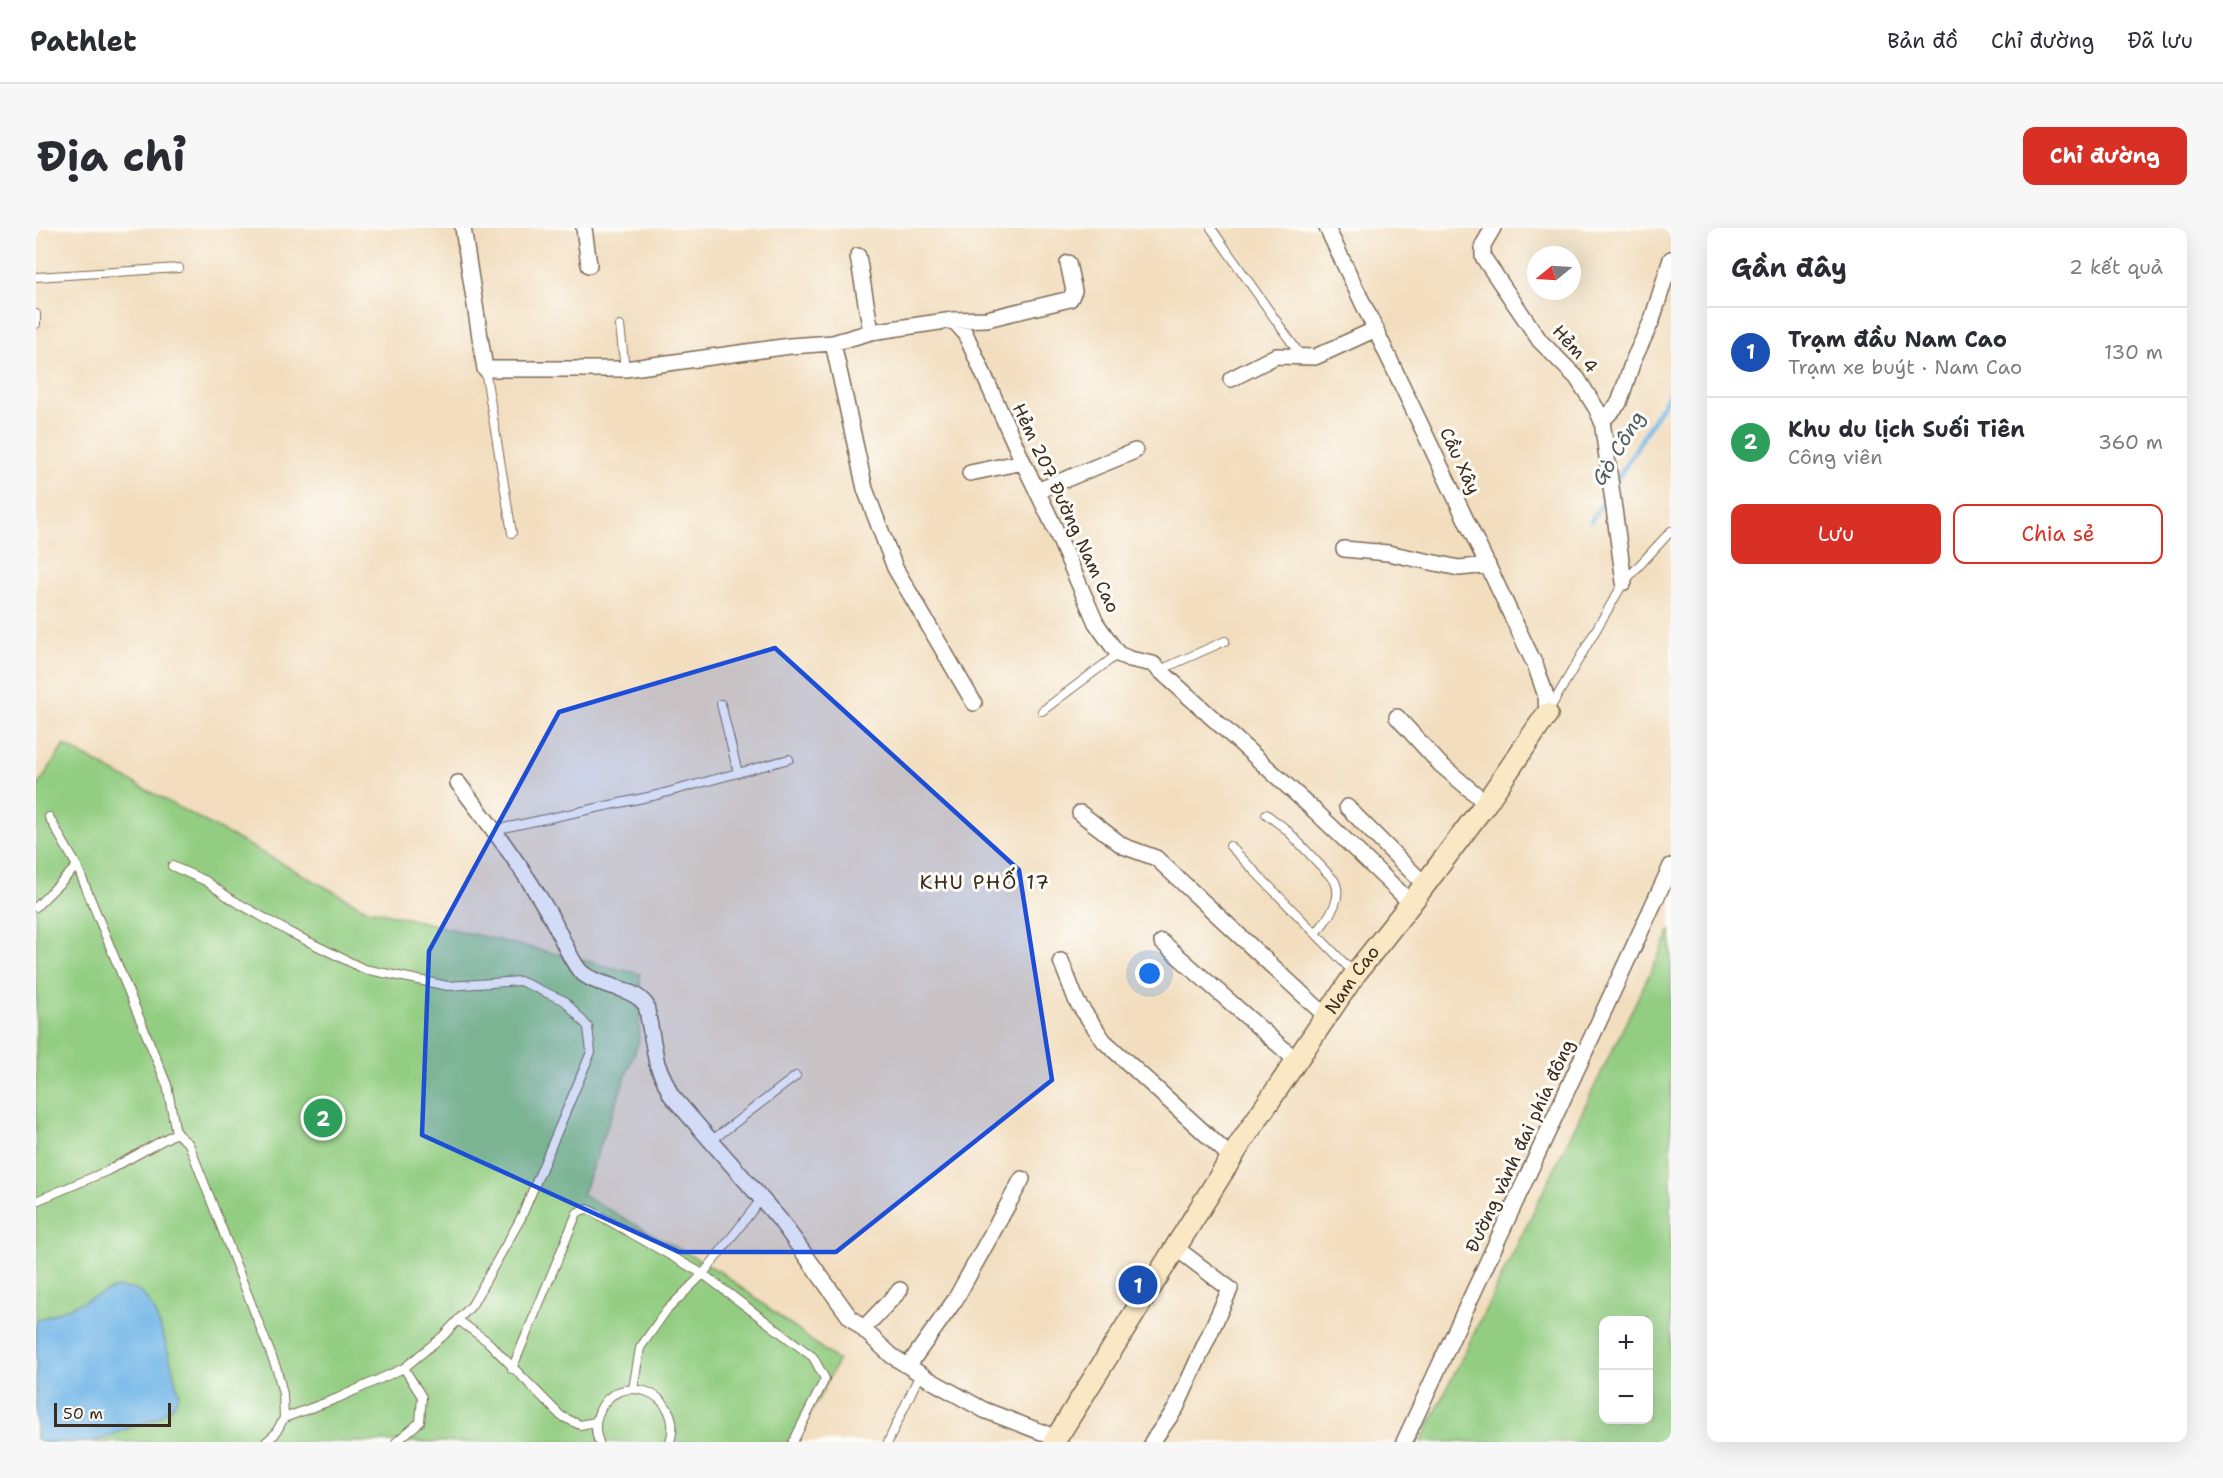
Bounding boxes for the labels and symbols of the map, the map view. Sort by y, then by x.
north arrow [1527,246,1581,300]
street label: Hẻm 4 [1547,320,1603,378]
street label: Hẻm 207 Đường Nam Cao [1007,399,1125,617]
water label: Gò Công [1586,406,1650,490]
street label: Cầu Xây [1434,424,1486,498]
district label: KHU PHỐ 17 [920,867,1050,895]
street label: Nam Cao [1319,941,1385,1019]
your location [1135,959,1164,988]
street label: Đường vành đai phía đông [1460,1036,1580,1256]
pin: 2 [304,1096,342,1140]
pin: 1 [1118,1262,1158,1308]
scale bar [54,1400,171,1428]

